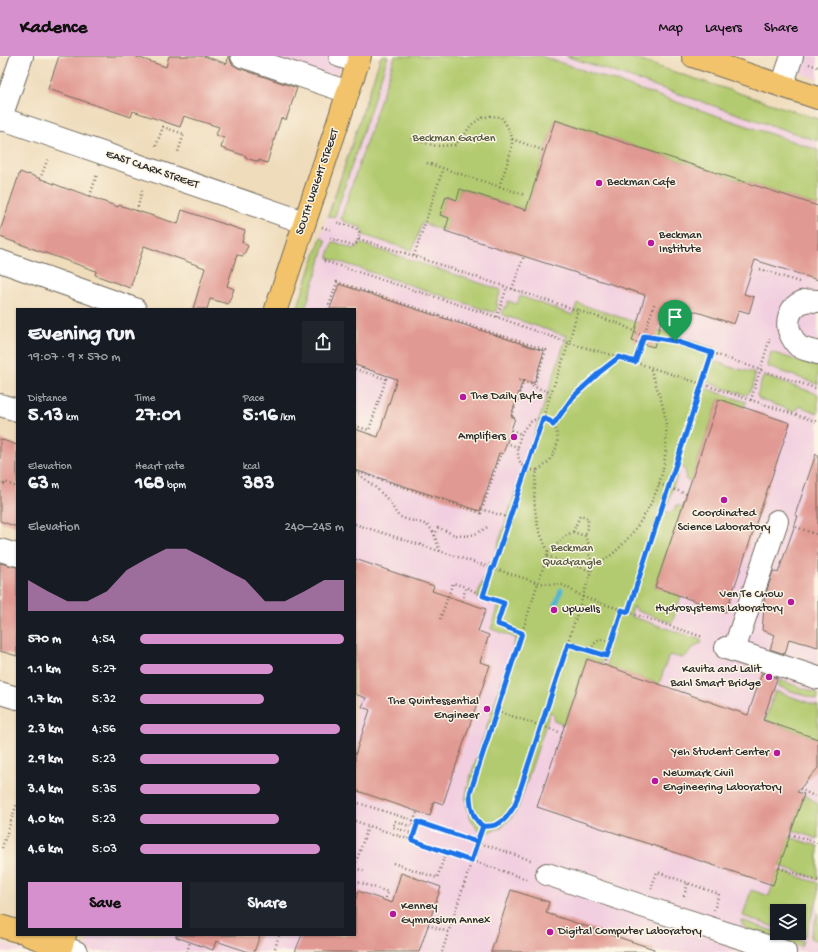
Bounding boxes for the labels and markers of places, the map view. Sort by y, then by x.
place label: Beckman Cafe [606,176,676,190]
marker: Beckman Cafe [594,178,604,188]
place label: Beckman Institute [658,229,702,257]
marker: Beckman Institute [646,238,656,248]
pin [658,300,692,341]
place label: The Daily Byte [470,390,544,404]
marker: The Daily Byte [458,392,468,402]
place label: Amplifiers [458,430,507,444]
marker: Amplifiers [509,432,519,442]
marker: Coordinated Science Laboratory [719,495,729,505]
place label: Coordinated Science Laboratory [677,507,771,535]
place label: Ven Te Chow Hydrosystems Laboratory [655,588,784,616]
marker: Ven Te Chow Hydrosystems Laboratory [786,597,796,607]
place label: Upwells [562,603,601,617]
marker: Upwells [549,605,559,615]
place label: Kavita and Lalit Bahl Smart Bridge [670,663,762,691]
marker: Kavita and Lalit Bahl Smart Bridge [764,672,774,682]
place label: The Quintessential Engineer [387,695,481,723]
marker: The Quintessential Engineer [482,704,492,714]
place label: Yeh Student Center [670,746,771,760]
marker: Yeh Student Center [772,748,782,758]
place label: Newmark Civil Engineering Laboratory [663,767,782,795]
marker: Newmark Civil Engineering Laboratory [650,776,660,786]
place label: Kenney Gymnasium Annex [401,900,491,928]
marker: Kenney Gymnasium Annex [388,909,398,919]
place label: Digital Computer Laboratory [557,925,702,939]
marker: Digital Computer Laboratory [545,927,555,937]

